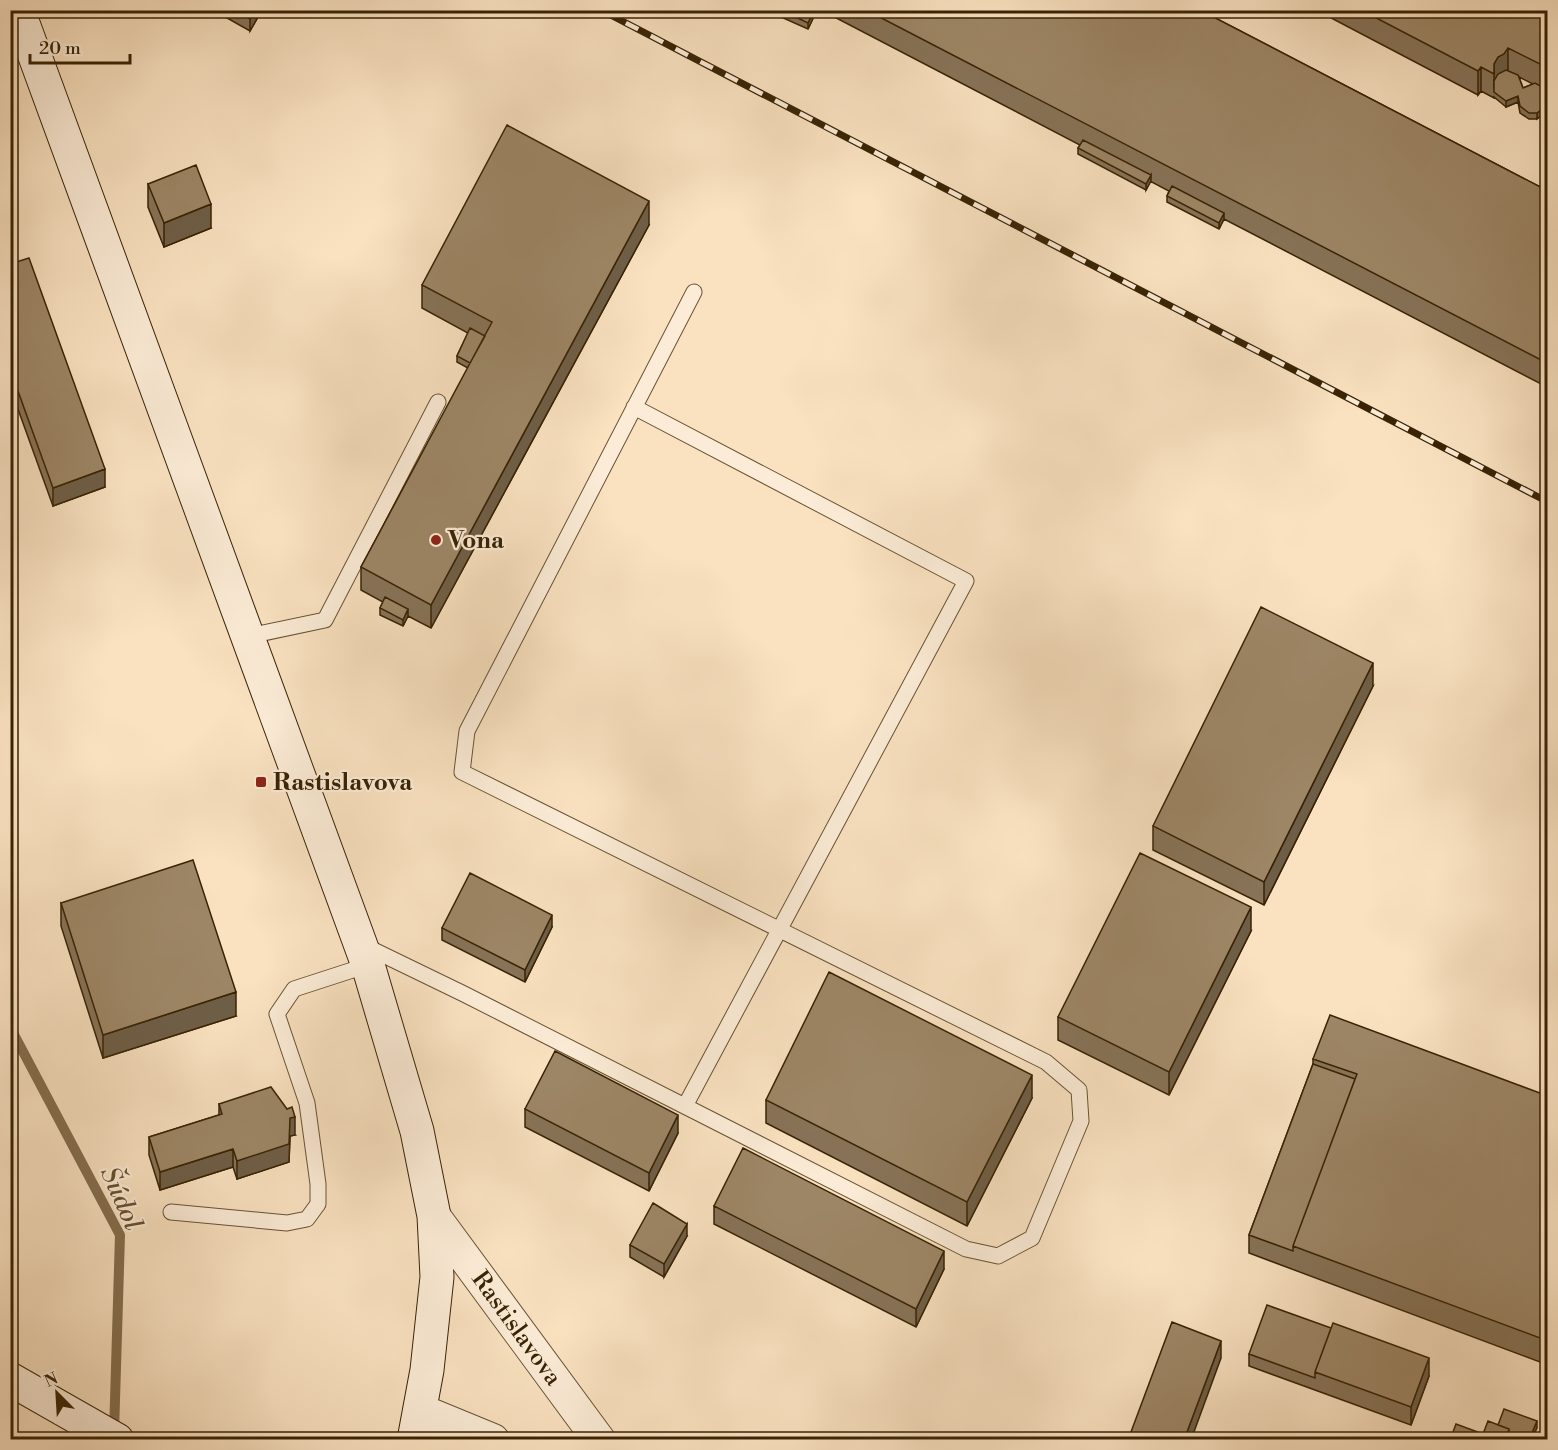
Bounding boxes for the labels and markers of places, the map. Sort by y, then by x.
place label: Vona [447,526,505,556]
marker: Vona [429,533,443,547]
place label: Rastislavova [273,768,413,798]
marker: Rastislavova [254,775,268,789]

